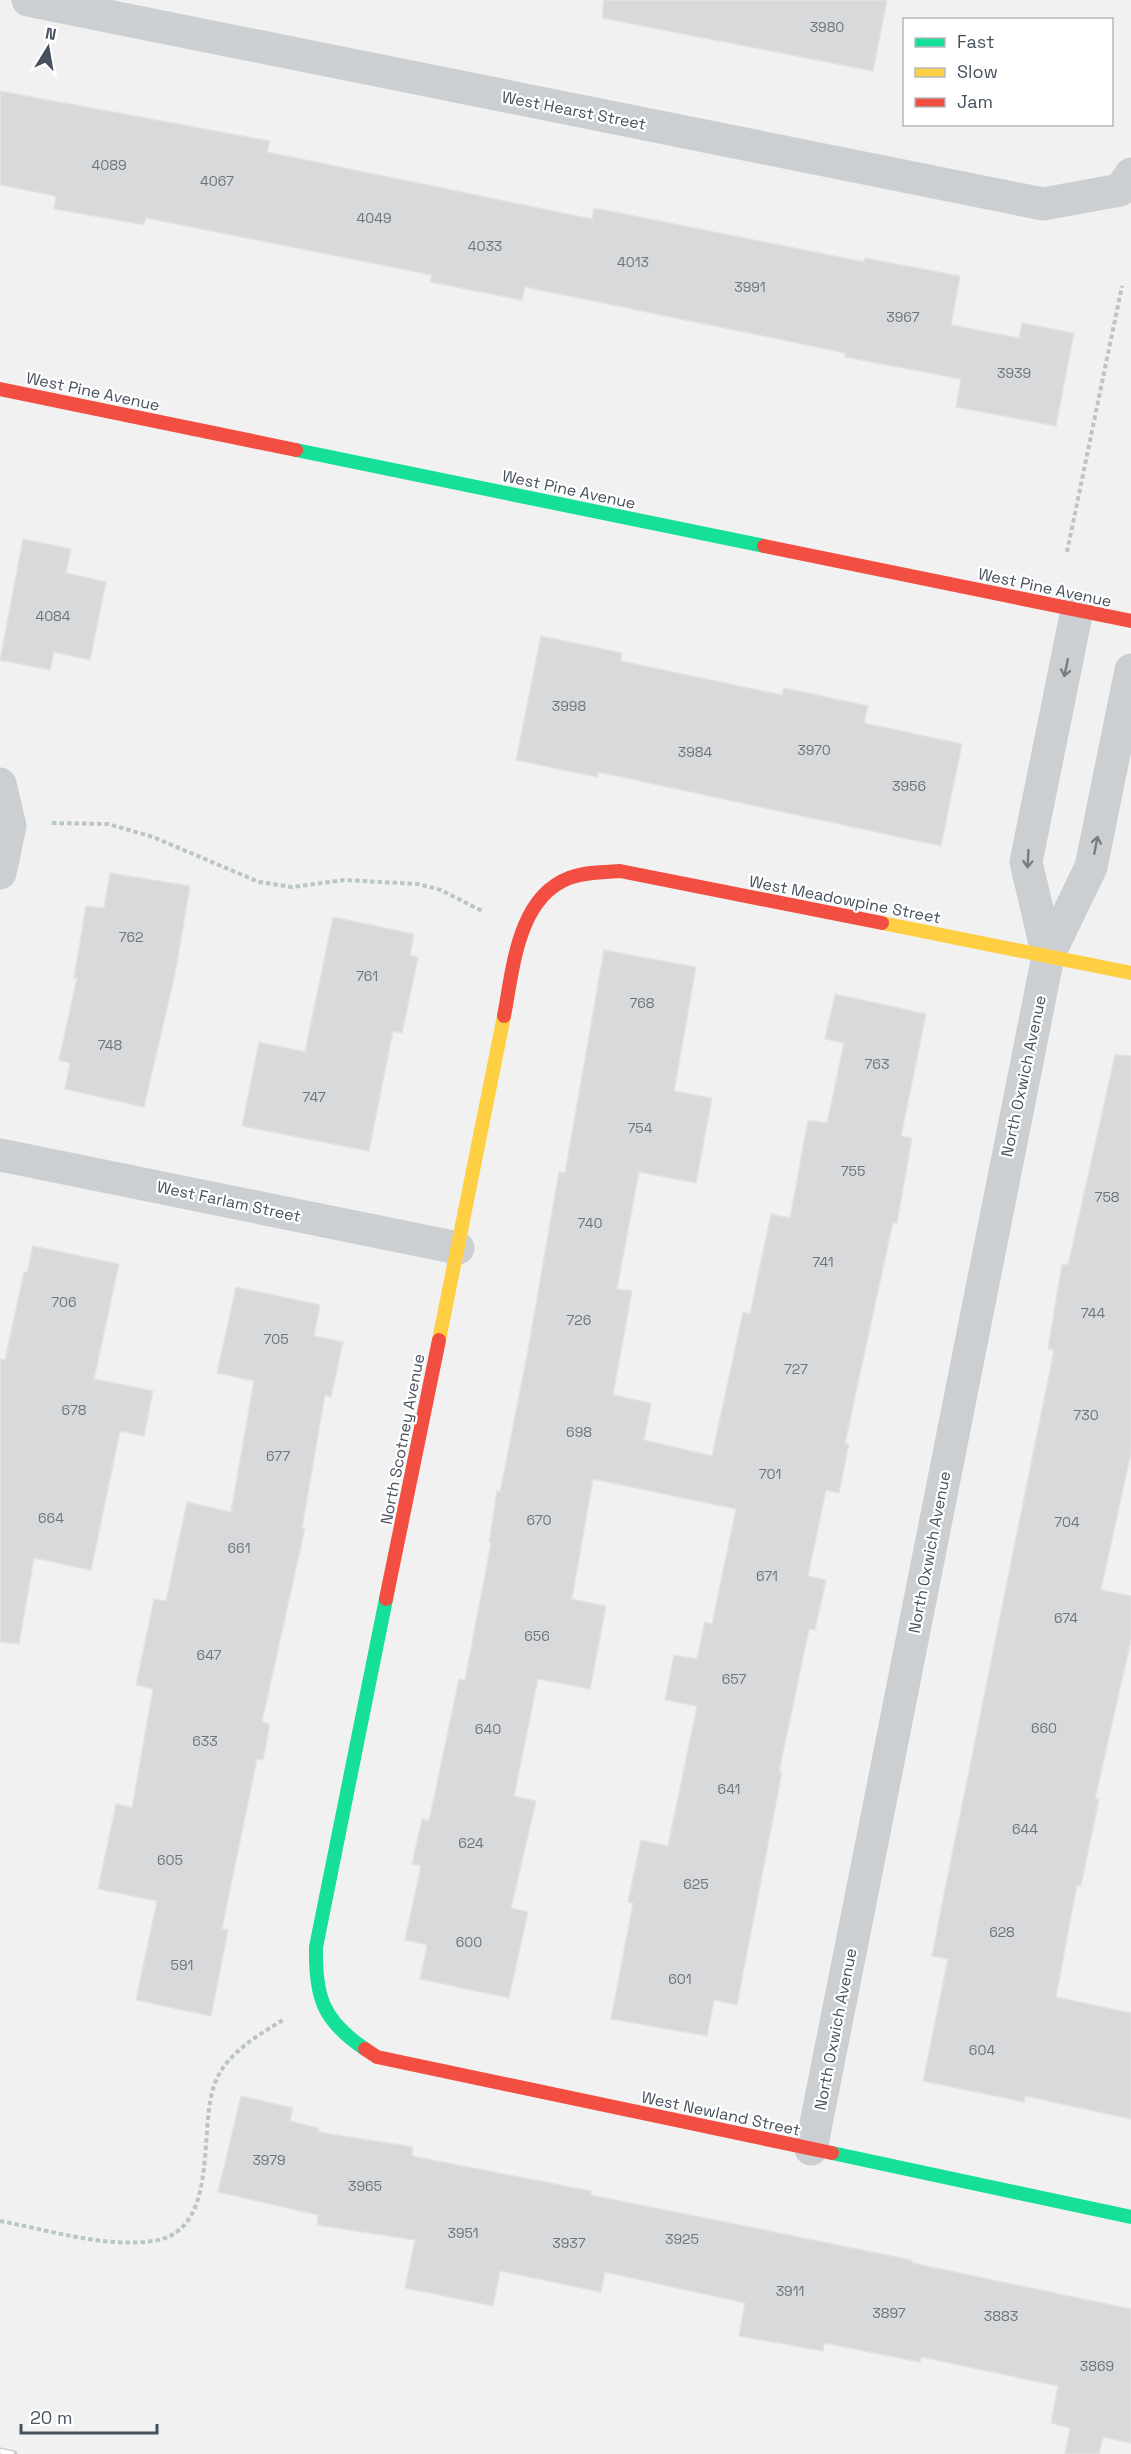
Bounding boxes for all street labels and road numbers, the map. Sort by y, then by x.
street label: West Hearst Street [500,86,648,135]
street label: West Pine Avenue [24,367,162,416]
street label: West Pine Avenue [500,465,638,514]
street label: West Pine Avenue [976,563,1114,612]
street label: West Meadowpine Street [747,871,942,928]
street label: North Oxwich Avenue [996,993,1051,1159]
street label: West Farlam Street [155,1176,303,1227]
street label: North Scotney Avenue [376,1352,429,1526]
street label: North Oxwich Avenue [903,1469,955,1635]
street label: North Oxwich Avenue [809,1946,861,2112]
street label: West Newland Street [639,2086,802,2141]

